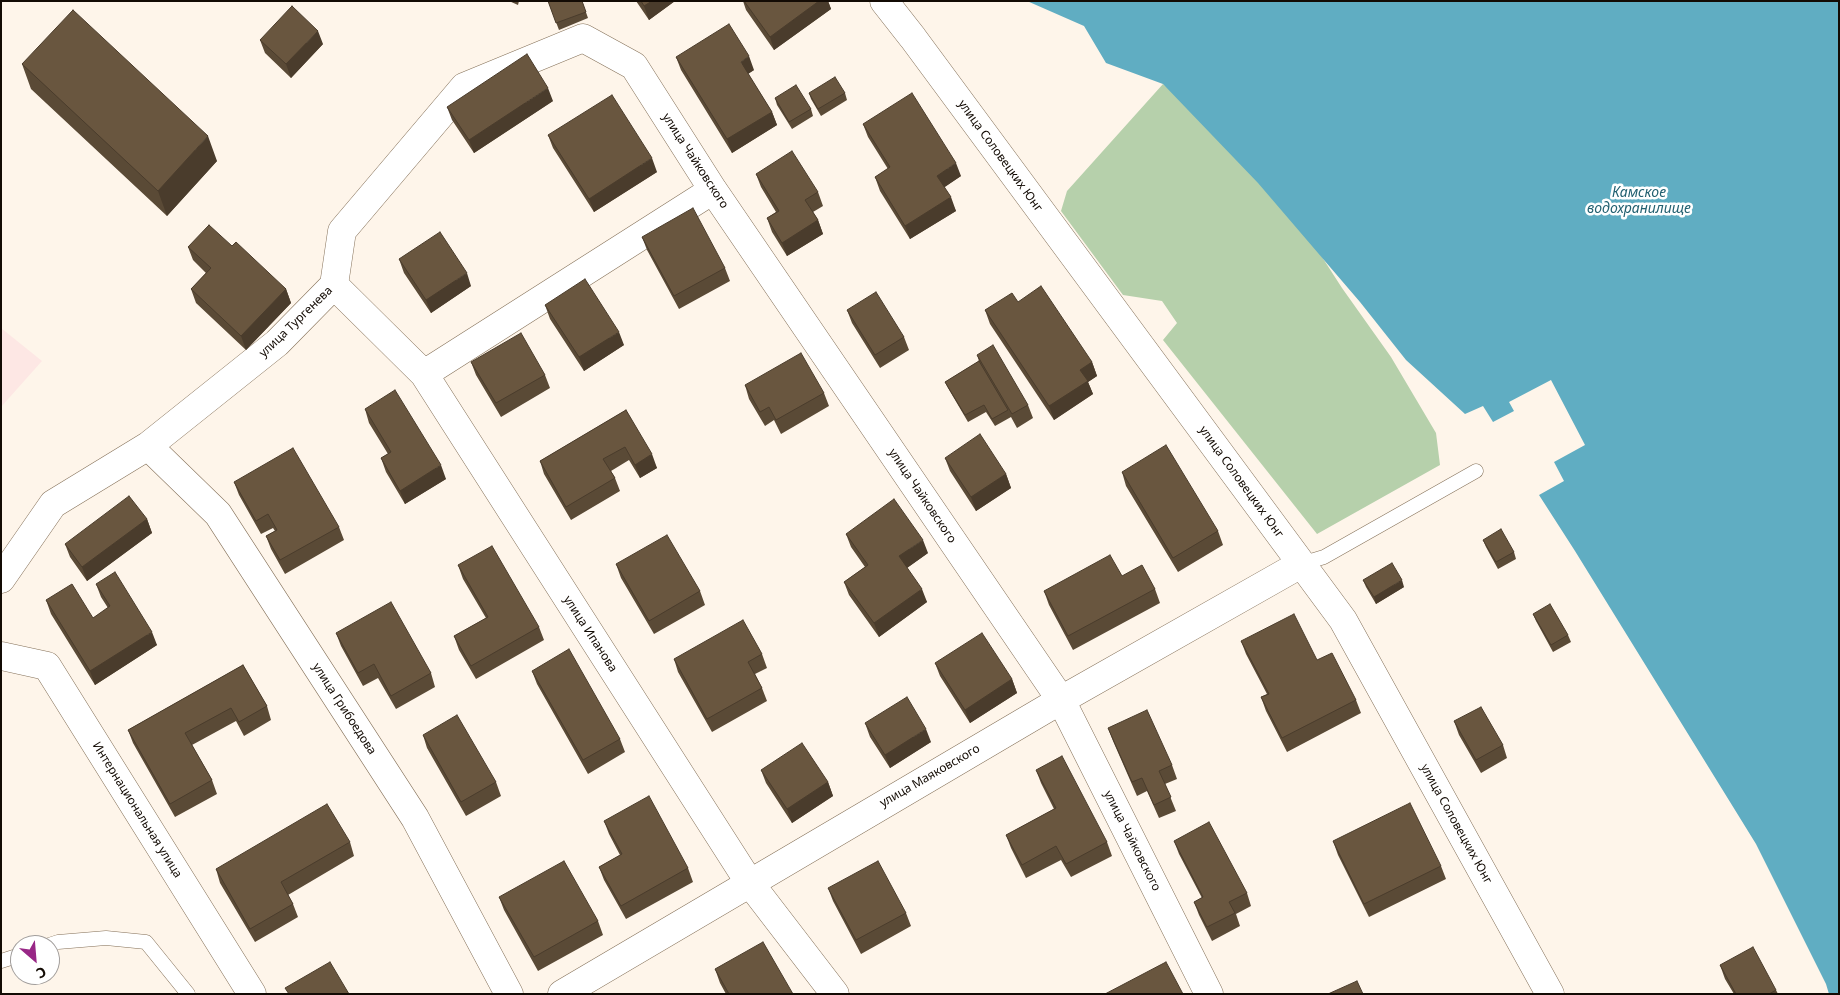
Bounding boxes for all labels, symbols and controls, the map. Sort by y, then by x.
street label: улица Соловецких Юнг [955,97,1045,215]
street label: улица Чайковского [659,111,731,211]
water label: Камское водохранилище [1587,185,1691,218]
street label: улица Тургенева [256,283,336,361]
street label: улица Соловецких Юнг [1196,423,1286,541]
street label: улица Чайковского [885,446,959,546]
street label: улица Ипанова [560,593,620,675]
street label: улица Грибоедова [309,661,379,757]
street label: Интернациональная улица [89,739,185,881]
street label: улица Маяковского [877,741,983,811]
street label: улица Соловецких Юнг [1417,762,1495,886]
street label: улица Чайковского [1100,788,1164,894]
north arrow [10,935,60,985]
text: С [33,962,50,983]

